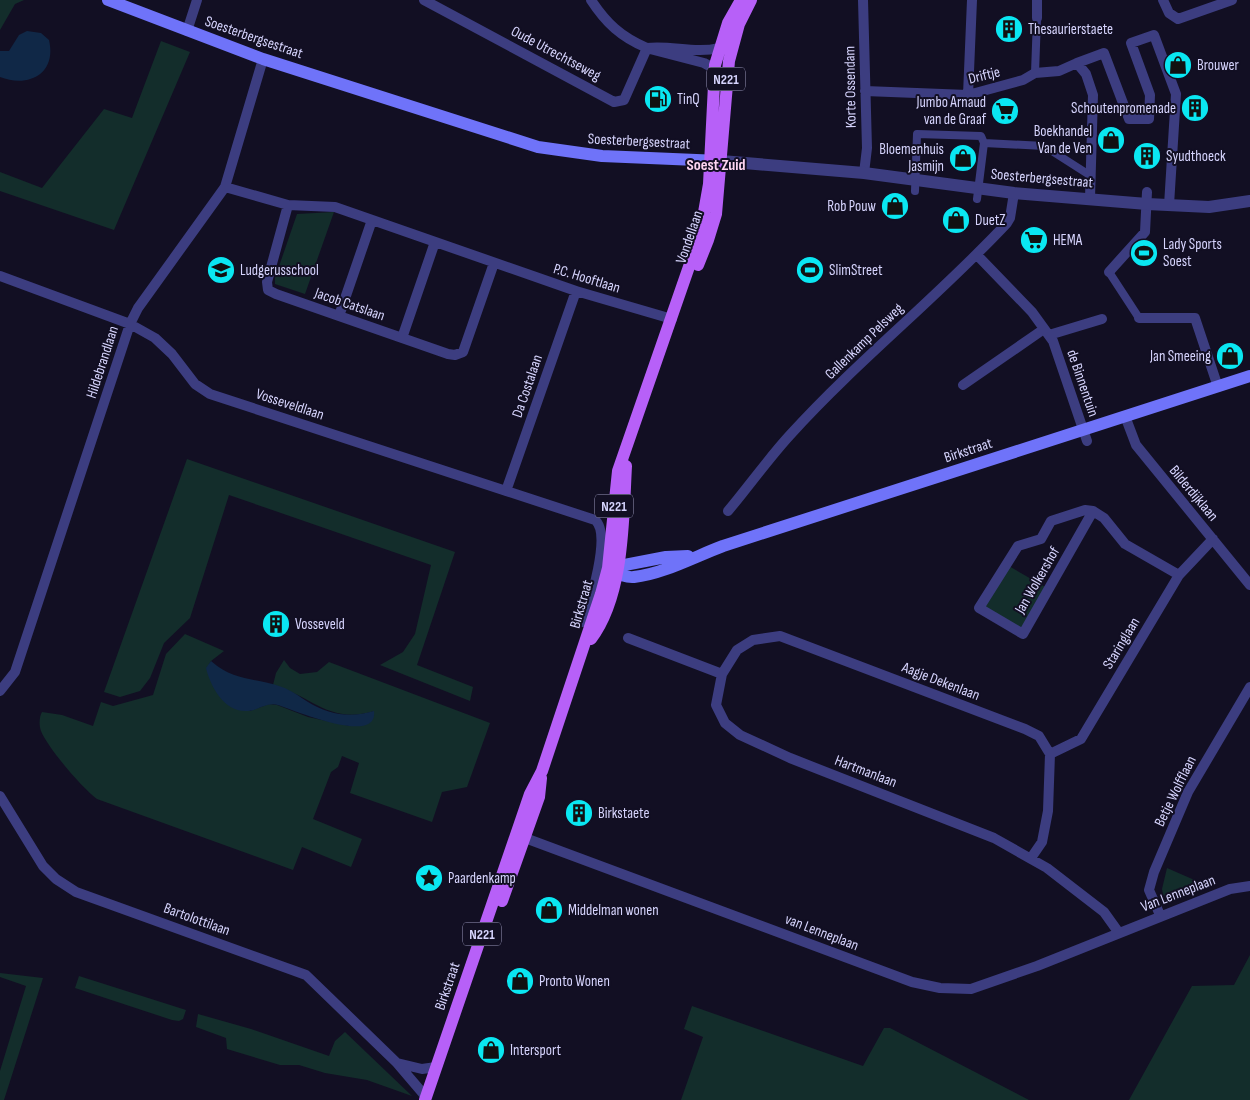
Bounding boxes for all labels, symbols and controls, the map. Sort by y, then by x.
street label: Soesterbergsestraat [202,12,306,63]
building icon: Thesaurierstaete [994,14,1024,44]
place label: Thesaurierstaete [1028,20,1113,39]
street label: Oude Utrechtseweg [508,22,604,85]
street label: Korte Ossendam [840,46,861,128]
shop icon: Brouwer [1163,50,1193,80]
place label: Brouwer [1197,56,1240,75]
street label: Driftje [966,62,1002,89]
road number: N221 [707,68,745,90]
fuel station icon: TinQ [643,84,673,114]
place label: TinQ [677,90,700,109]
place label: Jumbo Arnaud van de Graaf [915,93,987,129]
building icon: Schoutenpromenade [1180,93,1210,123]
supermarket icon: Jumbo Arnaud van de Graaf [990,96,1020,126]
place label: Schoutenpromenade [1071,99,1176,118]
place label: Boekhandel Van de Ven [1034,122,1092,158]
shop icon: Boekhandel Van de Ven [1096,125,1126,155]
street label: Soesterbergsestraat [587,129,691,154]
place label: Bloemenhuis Jasmijn [879,140,944,176]
building icon: Syudthoeck [1132,141,1162,171]
shop icon: Bloemenhuis Jasmijn [948,143,978,173]
place label: Syudthoeck [1166,147,1226,166]
district label: Soest Zuid [686,156,746,175]
street label: Soesterbergsestraat [990,165,1094,192]
shop icon: Rob Pouw [880,191,910,221]
place label: Rob Pouw [827,197,877,216]
shop icon: DuetZ [941,205,971,235]
street label: Vondellaan [672,208,707,266]
place label: DuetZ [975,211,1005,230]
supermarket icon: HEMA [1019,225,1049,255]
place label: HEMA [1053,231,1083,250]
place label: Lady Sports Soest [1163,235,1222,271]
sports icon: Lady Sports Soest [1129,238,1159,268]
school or university icon: Ludgerusschool [206,255,236,285]
sports icon: SlimStreet [795,255,825,285]
street label: P.C. Hooftlaan [551,259,623,298]
place label: Ludgerusschool [240,261,319,280]
place label: SlimStreet [829,261,883,280]
street label: Jacob Catslaan [311,283,387,325]
street label: Gallenkamp Pelsweg [821,299,908,384]
street label: Hildebrandlaan [82,324,123,401]
shop icon: Jan Smeeing [1215,341,1245,371]
street label: de Binnentuin [1062,347,1103,419]
place label: Jan Smeeing [1149,347,1211,366]
street label: Da Costalaan [508,352,547,420]
street label: Vosseveldlaan [253,385,326,424]
street label: Birkstraat [942,434,995,467]
street label: Bilderdijklaan [1165,462,1222,525]
road number: N221 [595,494,633,518]
street label: Jan Wolkershof [1010,543,1065,618]
street label: Birkstraat [566,577,598,631]
building icon: Vosseveld [261,609,291,639]
street label: Staringlaan [1099,614,1144,673]
place label: Vosseveld [295,615,345,634]
street label: Aagje Dekenlaan [898,658,982,705]
street label: Hartmanlaan [832,751,900,792]
street label: Betje Wolfflaan [1150,753,1201,830]
building icon: Birkstaete [564,798,594,828]
place label: Birkstaete [598,804,649,823]
place icon: Paardenkamp [414,863,444,893]
place label: Paardenkamp [448,869,516,888]
street label: Van Lenneplaan [1138,871,1218,916]
shop icon: Middelman wonen [534,895,564,925]
street label: Bartolottilaan [161,899,233,940]
place label: Middelman wonen [568,901,659,920]
street label: van Lenneplaan [782,910,861,955]
road number: N221 [463,922,501,946]
street label: Birkstraat [430,959,465,1013]
shop icon: Pronto Wonen [505,966,535,996]
place label: Pronto Wonen [539,972,610,991]
shop icon: Intersport [476,1035,506,1065]
place label: Intersport [510,1041,561,1060]

